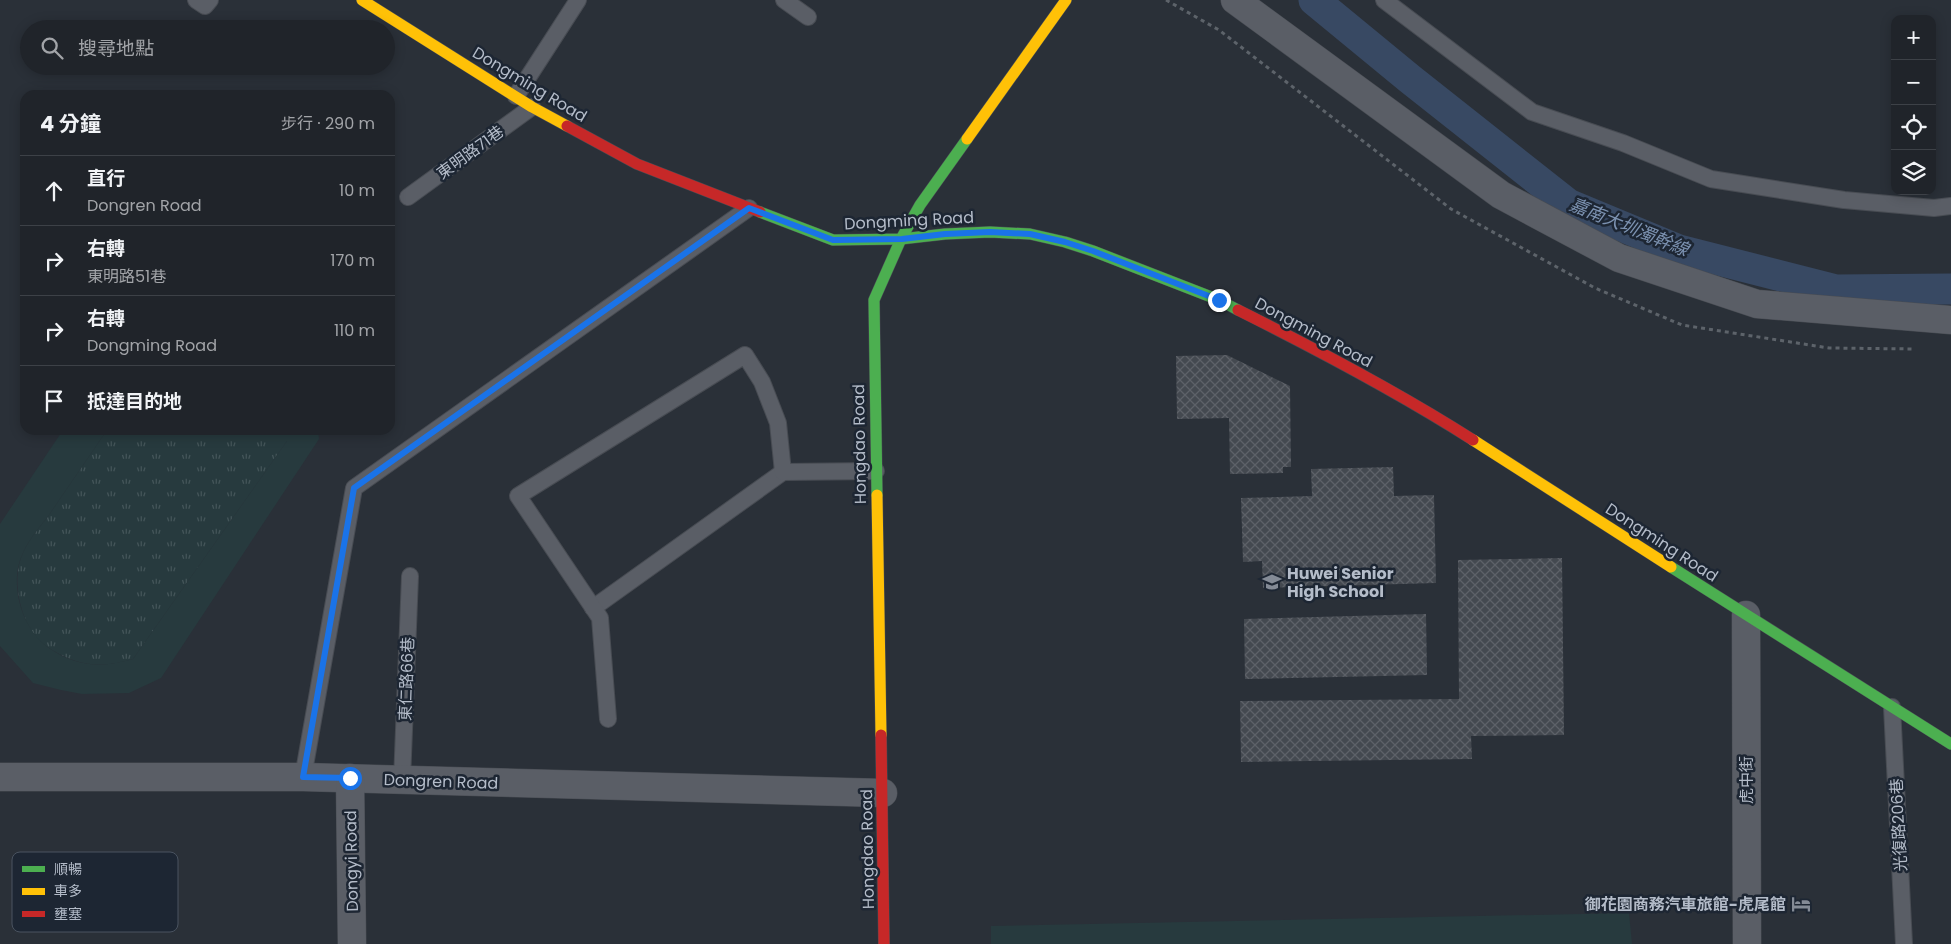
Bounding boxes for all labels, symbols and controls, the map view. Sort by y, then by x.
map controls [1891,15,1936,195]
button: + [1891,15,1936,60]
search box [20,20,395,75]
icon: search [38,34,66,62]
text: 搜尋地點 [78,35,154,62]
street label: Dongming Road [468,41,591,128]
button: − [1891,60,1936,105]
button: locate [1891,105,1936,150]
text: 4 分鐘 [40,109,101,138]
text: 步行 · 290 m [281,112,375,135]
street label: 東明路71巷 [432,120,509,185]
button: layers [1891,150,1936,195]
text: 直行 [87,165,125,192]
icon: ahead [40,177,68,205]
text: 10 m [339,179,375,202]
water label: 嘉南大圳濁幹線 [1566,191,1694,262]
text: Dongren Road [87,194,202,217]
street label: Dongming Road [844,206,975,235]
text: 右轉 [87,235,125,262]
icon: right [40,247,68,275]
text: 170 m [330,249,375,272]
text: 東明路51巷 [87,265,166,288]
route end [1208,289,1231,312]
street label: Dongming Road [1251,292,1377,373]
text: 右轉 [87,305,125,332]
icon: right [40,317,68,345]
text: 110 m [334,319,375,342]
text: Dongming Road [87,334,217,357]
street label: Hongdao Road [847,384,872,504]
icon: arrive [40,387,68,415]
text: 抵達目的地 [87,388,182,415]
street label: Dongming Road [1601,497,1722,587]
place label: Huwei Senior High School [1287,562,1394,603]
school or university icon: Huwei Senior High School [1261,571,1283,593]
street label: 東仁路66巷 [394,636,419,722]
street label: 虎中街 [1735,756,1758,804]
route start [339,767,362,790]
street label: Dongren Road [383,768,499,795]
street label: 光復路206巷 [1885,778,1912,872]
street label: Hongdao Road [855,789,880,909]
street label: Dongyi Road [339,810,364,912]
legend [12,852,178,932]
text: 順暢 [54,859,82,879]
text: 車多 [54,881,82,901]
place label: 御花園商務汽車旅館-虎尾館 [1585,893,1786,916]
hotel icon: 御花園商務汽車旅館-虎尾館 [1790,893,1812,915]
text: 壅塞 [54,904,82,924]

